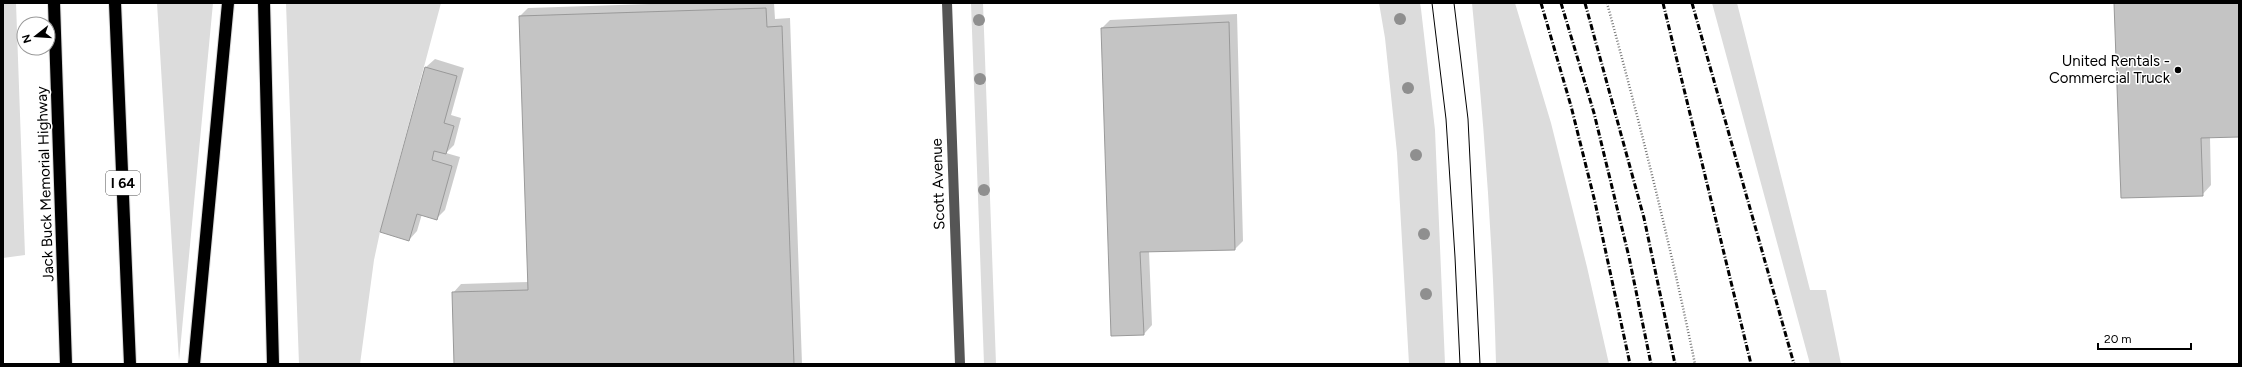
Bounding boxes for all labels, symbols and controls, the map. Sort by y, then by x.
north arrow [16,16,56,56]
text: N [19,33,34,45]
place label: United Rentals - Commercial Truck [2049,52,2171,87]
marker: United Rentals - Commercial Truck [2173,65,2183,75]
street label: Jack Buck Memorial Highway [33,86,57,282]
street label: Scott Avenue [927,138,949,230]
road number: I 64 [106,171,140,195]
scale bar [2098,325,2191,351]
text: 20 m [2104,332,2132,346]

